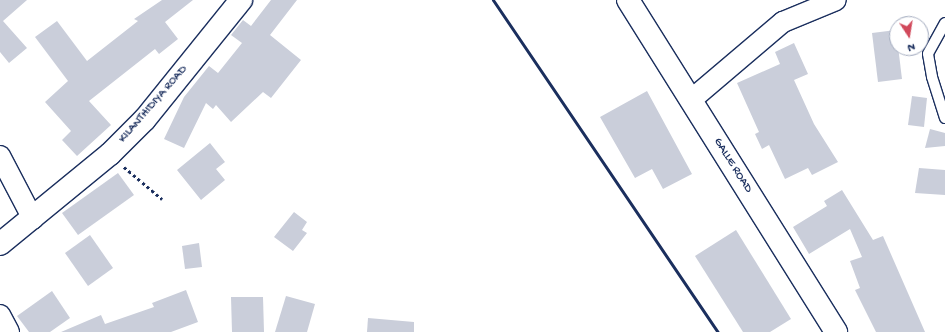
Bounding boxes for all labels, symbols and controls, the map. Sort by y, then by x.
north arrow [889,16,929,56]
text: N [907,40,916,53]
street label: KILANTHIDIYA ROAD [117,63,191,147]
street label: GALLE ROAD [709,136,755,196]

